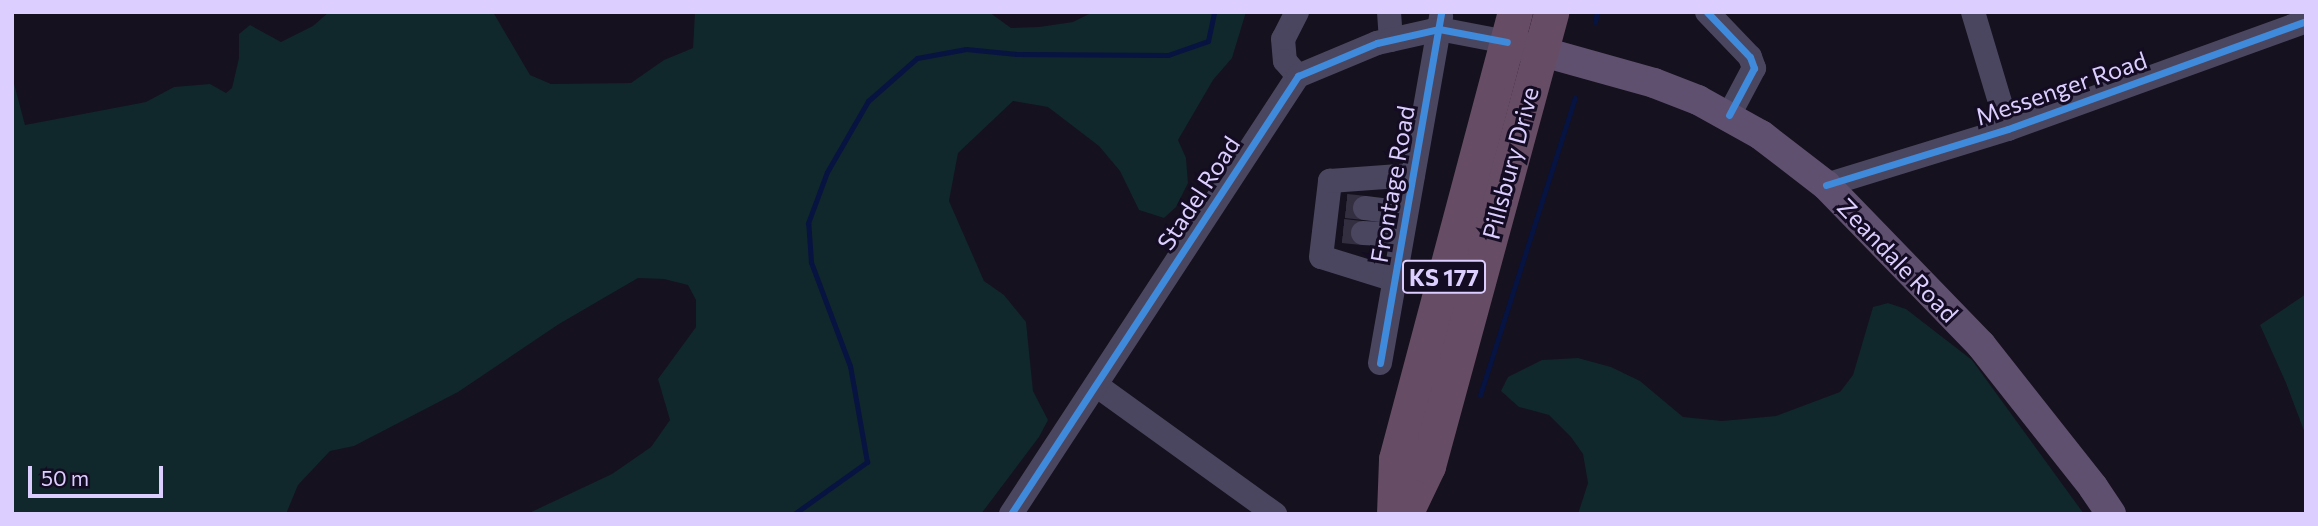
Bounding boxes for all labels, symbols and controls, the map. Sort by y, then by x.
street label: Messenger Road [1971,45,2151,131]
street label: Pillsbury Drive [1476,84,1544,242]
street label: Frontage Road [1364,103,1420,265]
street label: Stadel Road [1151,131,1245,255]
street label: Zeandale Road [1832,192,1964,328]
road number: KS 177 [1402,258,1486,296]
scale bar [32,452,166,496]
text: 50 m [41,465,89,490]

